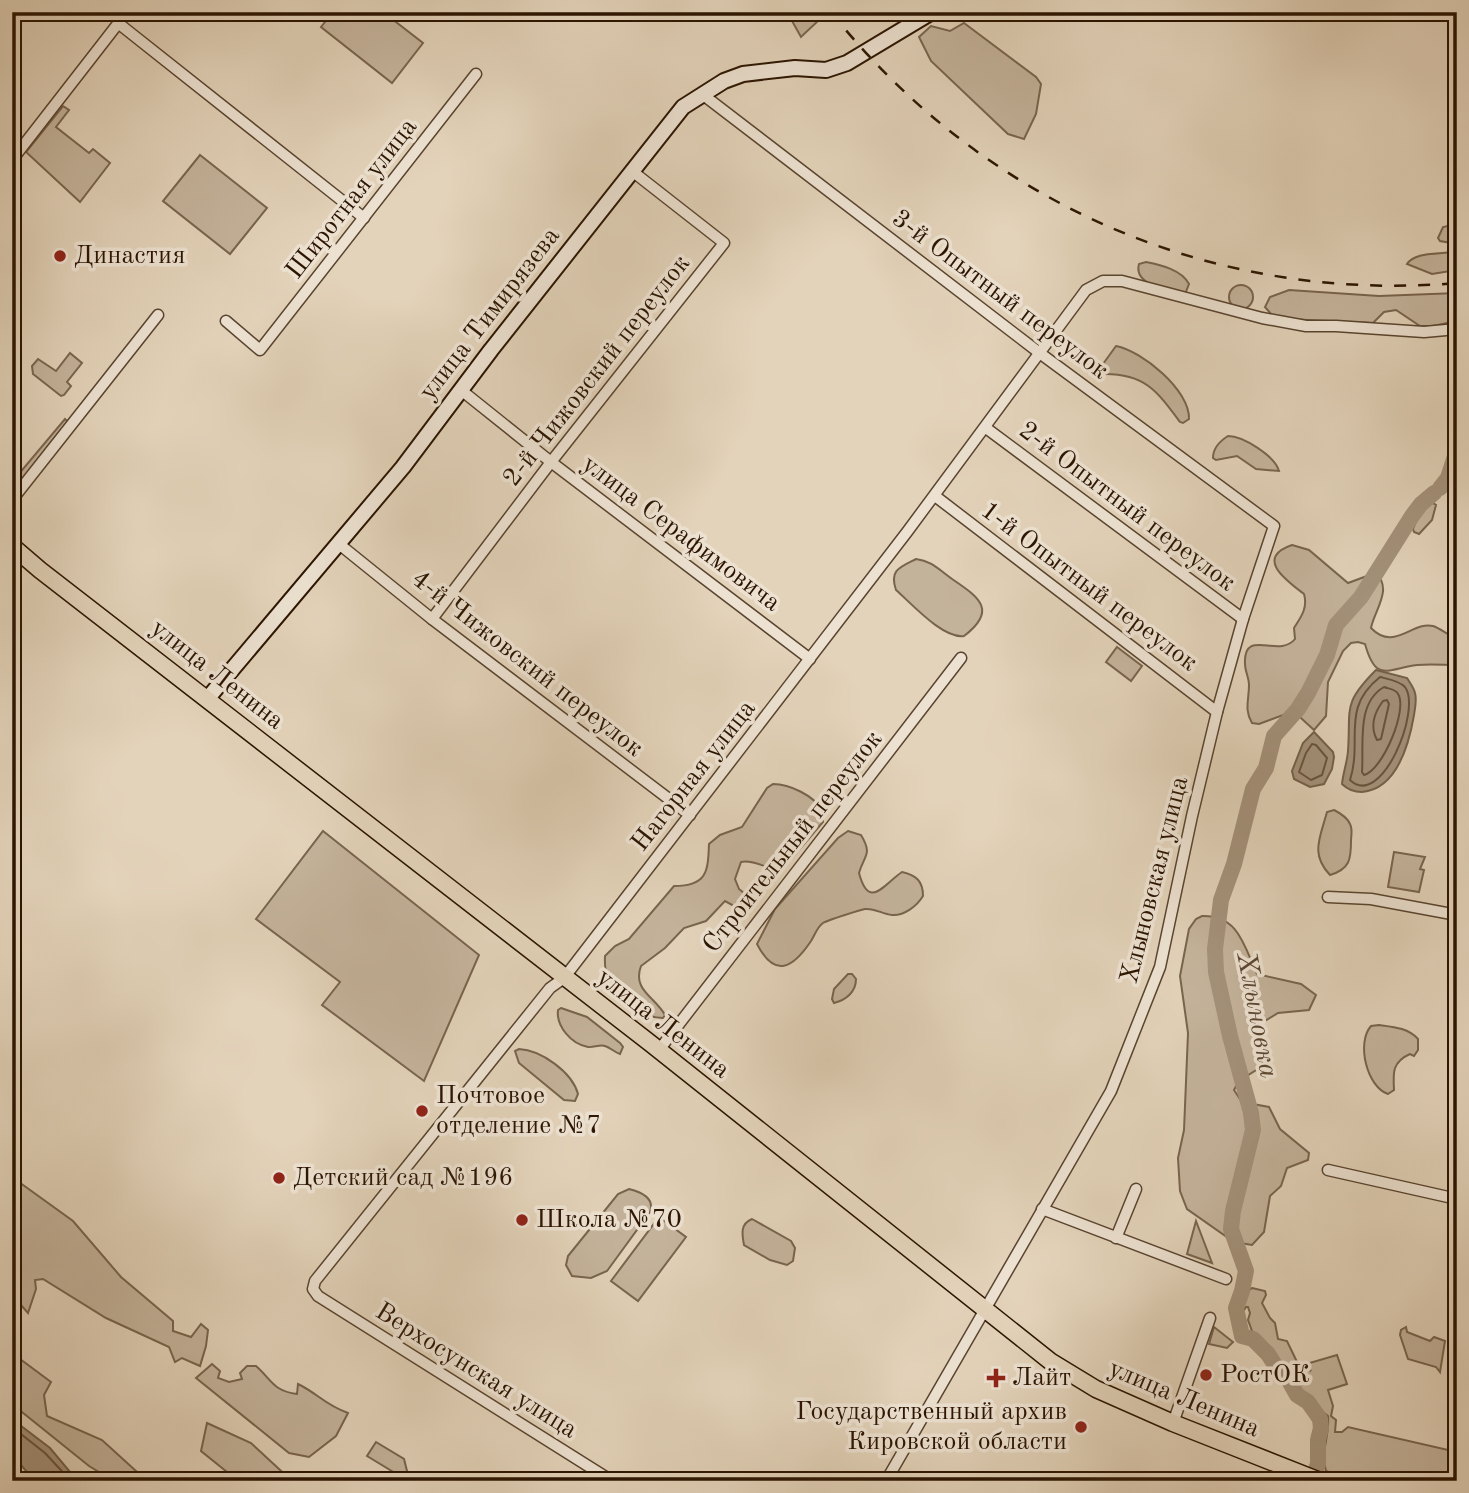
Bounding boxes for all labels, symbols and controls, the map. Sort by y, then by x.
street label: Широтная улица [282,114,423,284]
street label: 3-й Опытный переулок [887,205,1113,385]
street label: улица Тимирязева [415,223,565,405]
place label: Династия [74,243,185,269]
marker: Династия [52,248,68,264]
street label: 2-й Чижовский переулок [499,250,695,492]
street label: 2-й Опытный переулок [1014,417,1240,597]
street label: улица Серафимовича [577,451,785,617]
street label: 1-й Опытный переулок [976,497,1202,677]
street label: 4-й Чижовский переулок [406,566,648,762]
street label: улица Ленина [145,615,289,735]
street label: Нагорная улица [627,695,761,857]
street label: Строительный переулок [698,726,888,958]
street label: Хлыновская улица [1117,774,1193,986]
water label: Хлыновка [1230,949,1282,1081]
street label: улица Ленина [591,964,735,1084]
place label: Почтовое отделение №7 [436,1083,601,1139]
marker: Почтовое отделение №7 [414,1103,430,1119]
place label: Детский сад №196 [293,1165,513,1191]
marker: Детский сад №196 [271,1170,287,1186]
place label: Школа №70 [536,1207,682,1233]
marker: Школа №70 [514,1212,530,1228]
street label: Верхосунская улица [371,1298,582,1444]
street label: улица Ленина [1105,1356,1263,1443]
place label: РостОК [1220,1362,1310,1388]
place label: Лайт [1012,1365,1071,1391]
marker: РостОК [1198,1367,1214,1383]
marker: Лайт [986,1368,1006,1388]
place label: Государственный архив Кировской области [795,1399,1067,1455]
marker: Государственный архив Кировской области [1073,1419,1089,1435]

